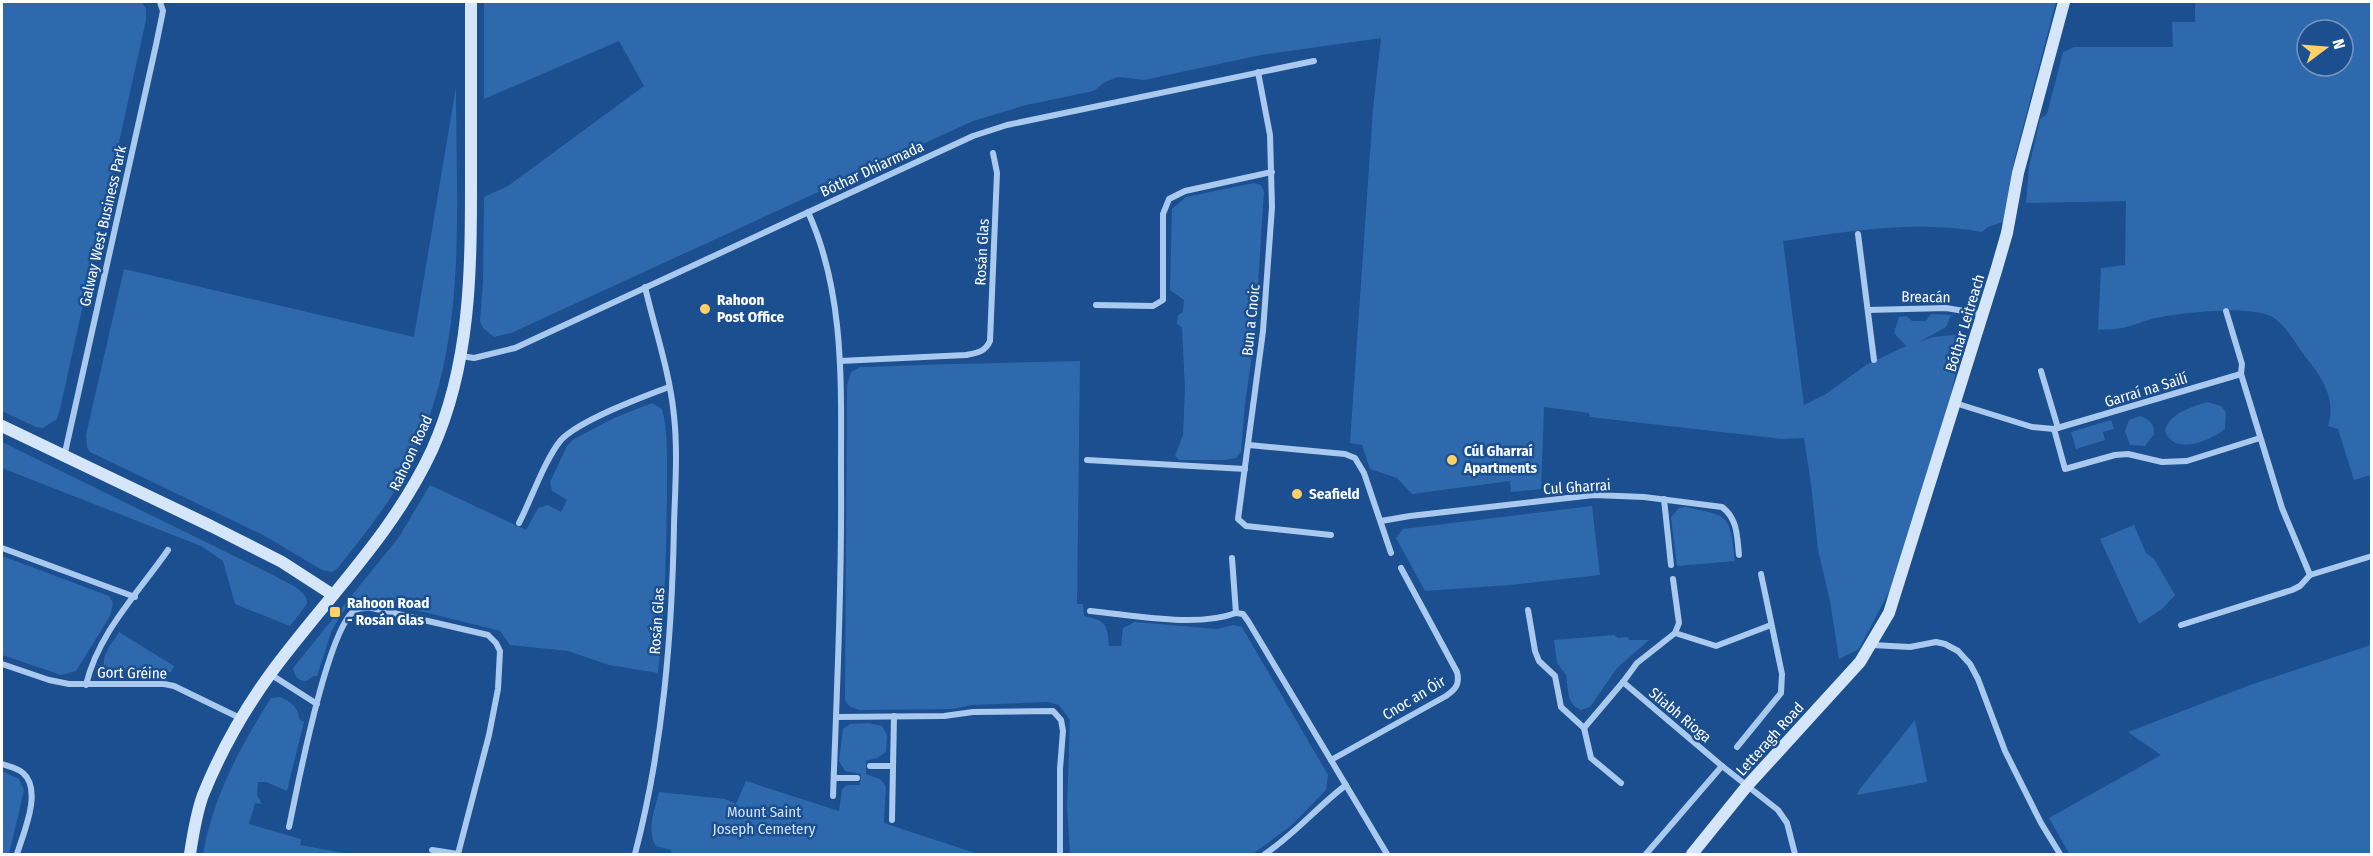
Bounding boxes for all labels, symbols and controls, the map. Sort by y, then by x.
north arrow [2295,18,2355,78]
text: N [2328,37,2349,51]
street label: Bóthar Dhiarmada [817,137,927,201]
street label: Galway West Business Park [76,144,130,308]
street label: Rosán Glas [971,218,993,286]
street label: Bóthar Leitreach [1942,272,1988,374]
street label: Bun a Cnoic [1238,283,1264,357]
street label: Breacán [1901,288,1951,306]
place label: Rahoon Post Office [717,291,785,326]
marker: Rahoon Post Office [698,302,712,316]
street label: Garraí na Sailí [2102,369,2190,411]
street label: Rahoon Road [386,412,436,494]
place label: Cúl Gharraí Apartments [1463,442,1538,477]
marker: Cúl Gharraí Apartments [1445,453,1459,467]
street label: Cul Gharrai [1543,476,1611,498]
place label: Seafield [1309,485,1360,503]
marker: Seafield [1290,487,1304,501]
street label: Rosán Glas [646,587,668,655]
place label: Rahoon Road - Rosán Glas [347,594,429,629]
marker: Rahoon Road - Rosán Glas [328,605,342,619]
street label: Gort Gréine [97,663,167,683]
street label: Cnoc an Óir [1379,672,1449,724]
street label: Sliabh Rioga [1645,684,1715,746]
street label: Letteragh Road [1732,699,1808,779]
park label: Mount Saint Joseph Cemetery [713,803,816,838]

